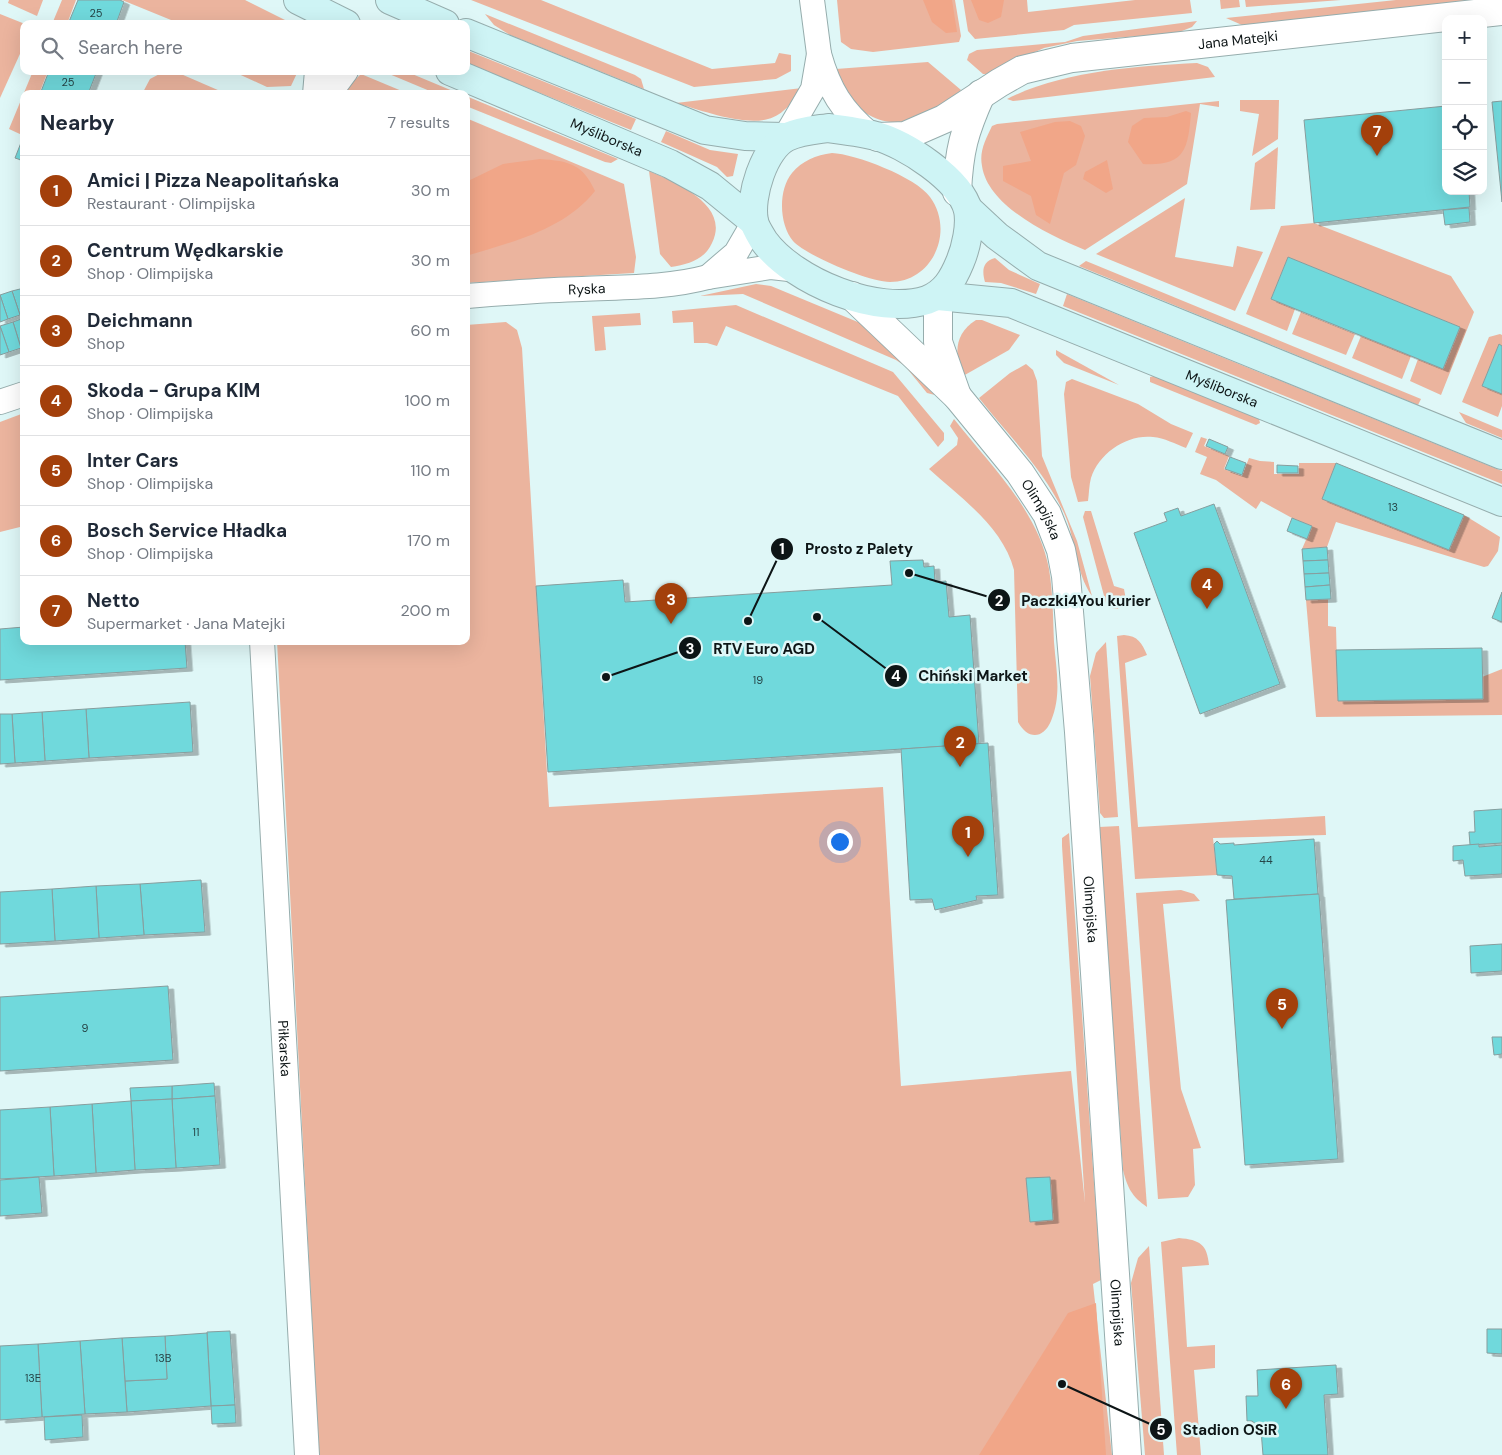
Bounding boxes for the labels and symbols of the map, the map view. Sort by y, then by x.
house number: 25 [89,6,103,20]
street label: Jana Matejki [1197,27,1279,53]
house number: 25 [61,75,75,89]
street label: Myśliborska [568,114,645,160]
pin: 7 [1361,115,1393,156]
street label: Ryska [568,279,606,298]
street label: Myśliborska [1183,366,1261,411]
street label: Olimpijska [1017,476,1065,542]
house number: 13 [1388,500,1398,514]
callout: Prosto z Palety [770,534,923,564]
text: 1 [779,539,785,559]
text: Prosto z Palety [805,539,913,559]
pin: 4 [1191,568,1223,609]
pin: 3 [655,583,687,624]
callout: Paczki4You kurier [987,585,1161,615]
text: 2 [995,591,1004,611]
text: Paczki4You kurier [1021,591,1151,611]
callout: RTV Euro AGD [678,633,824,663]
text: 3 [685,639,695,659]
text: RTV Euro AGD [713,639,815,659]
callout: Chiński Market [884,661,1038,691]
text: 4 [891,666,901,686]
text: Chiński Market [918,666,1028,686]
house number: 19 [753,673,763,687]
pin: 2 [944,726,976,767]
pin: 1 [952,816,984,857]
your location [827,829,853,855]
house number: 44 [1259,853,1273,867]
street label: Olimpijska [1080,875,1102,943]
pin: 5 [1266,988,1298,1029]
street label: Piłkarska [274,1020,295,1077]
house number: 9 [82,1021,89,1035]
house number: 11 [193,1125,199,1139]
street label: Olimpijska [1106,1278,1129,1347]
house number: 13B [155,1351,172,1365]
pin: 6 [1270,1368,1302,1409]
house number: 13E [25,1371,41,1385]
callout: Stadion OSiR [1148,1414,1288,1444]
text: 5 [1156,1420,1166,1440]
text: Stadion OSiR [1183,1420,1277,1440]

